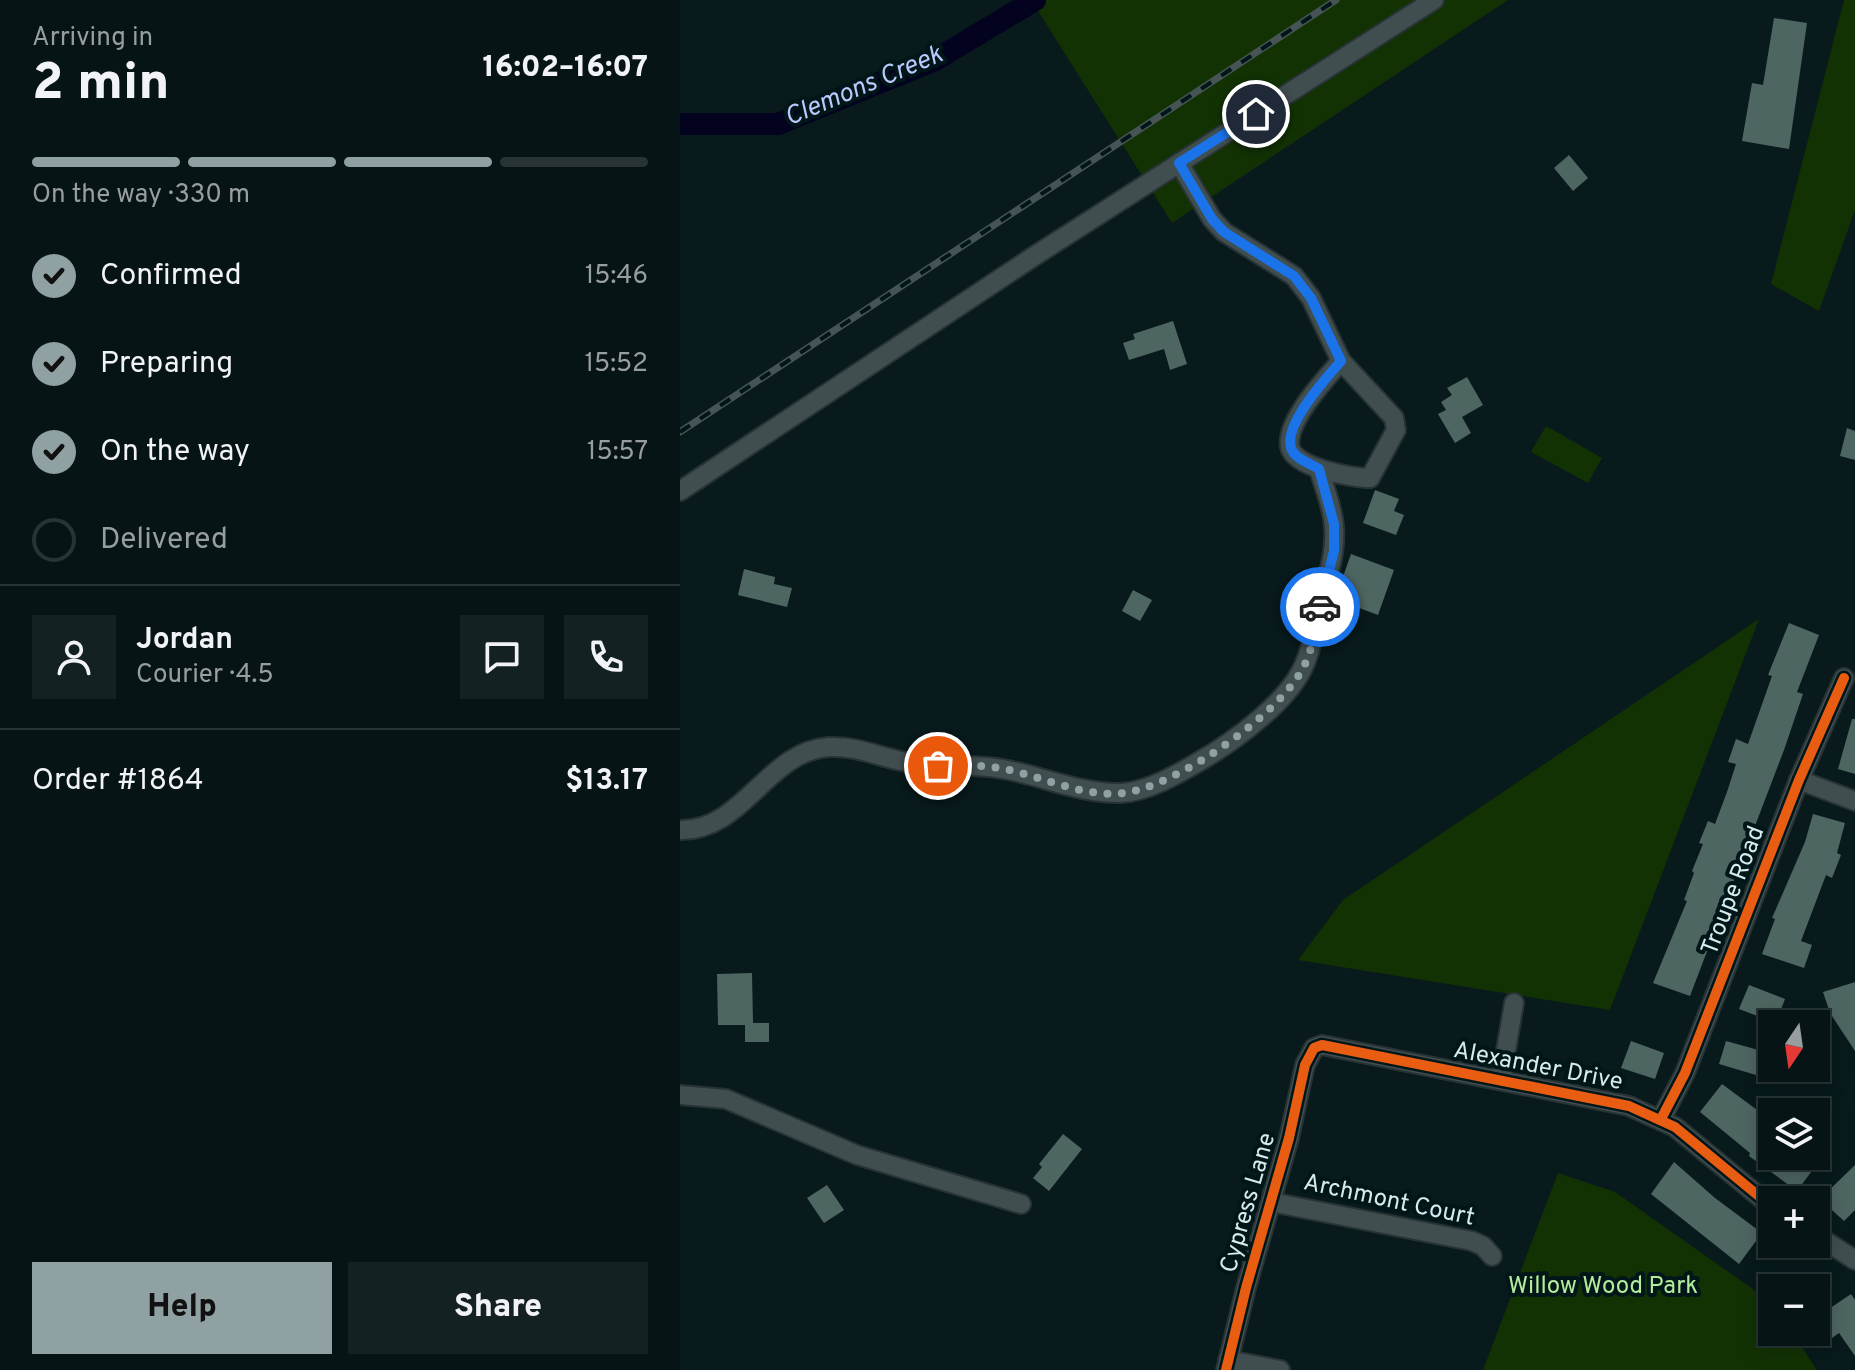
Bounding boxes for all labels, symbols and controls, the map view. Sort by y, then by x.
text: Arriving in [32,22,153,55]
water label: Clemons Creek [780,39,949,135]
text: 16:02–16:07 [483,50,648,87]
text: 2 min [32,52,170,118]
pin [1222,80,1290,148]
icon: home [1234,92,1278,136]
text: On the way · 330 m [32,179,250,212]
icon: check [32,254,76,298]
text: Confirmed [100,258,242,295]
text: 15:46 [585,260,648,293]
icon: check [32,342,76,386]
text: Preparing [100,346,233,383]
text: 15:52 [584,348,648,381]
icon: check [32,430,76,474]
text: On the way [100,434,250,471]
text: 15:57 [587,436,648,469]
text: Delivered [100,522,228,559]
courier [1280,567,1360,647]
icon: car [1298,585,1342,629]
button: person [32,615,116,699]
button: chat [460,615,544,699]
button: phone [564,615,648,699]
text: Jordan [136,622,233,659]
text: Courier · 4.5 [136,659,274,692]
pin [904,732,972,800]
icon: bag [916,744,960,788]
text: Order #1864 [32,763,204,800]
text: $13.17 [565,763,648,800]
street label: Troupe Road [1696,822,1772,960]
north arrow [1758,1010,1830,1082]
map controls [1758,1010,1830,1346]
street label: Alexander Drive [1451,1036,1625,1098]
button: layers [1758,1098,1830,1170]
street label: Cypress Lane [1215,1129,1283,1277]
street label: Archmont Court [1301,1168,1477,1234]
button: + [1758,1186,1830,1258]
button: Help [32,1262,332,1354]
button: Share [348,1262,648,1354]
park label: Willow Wood Park [1508,1272,1698,1302]
button: − [1758,1274,1830,1346]

